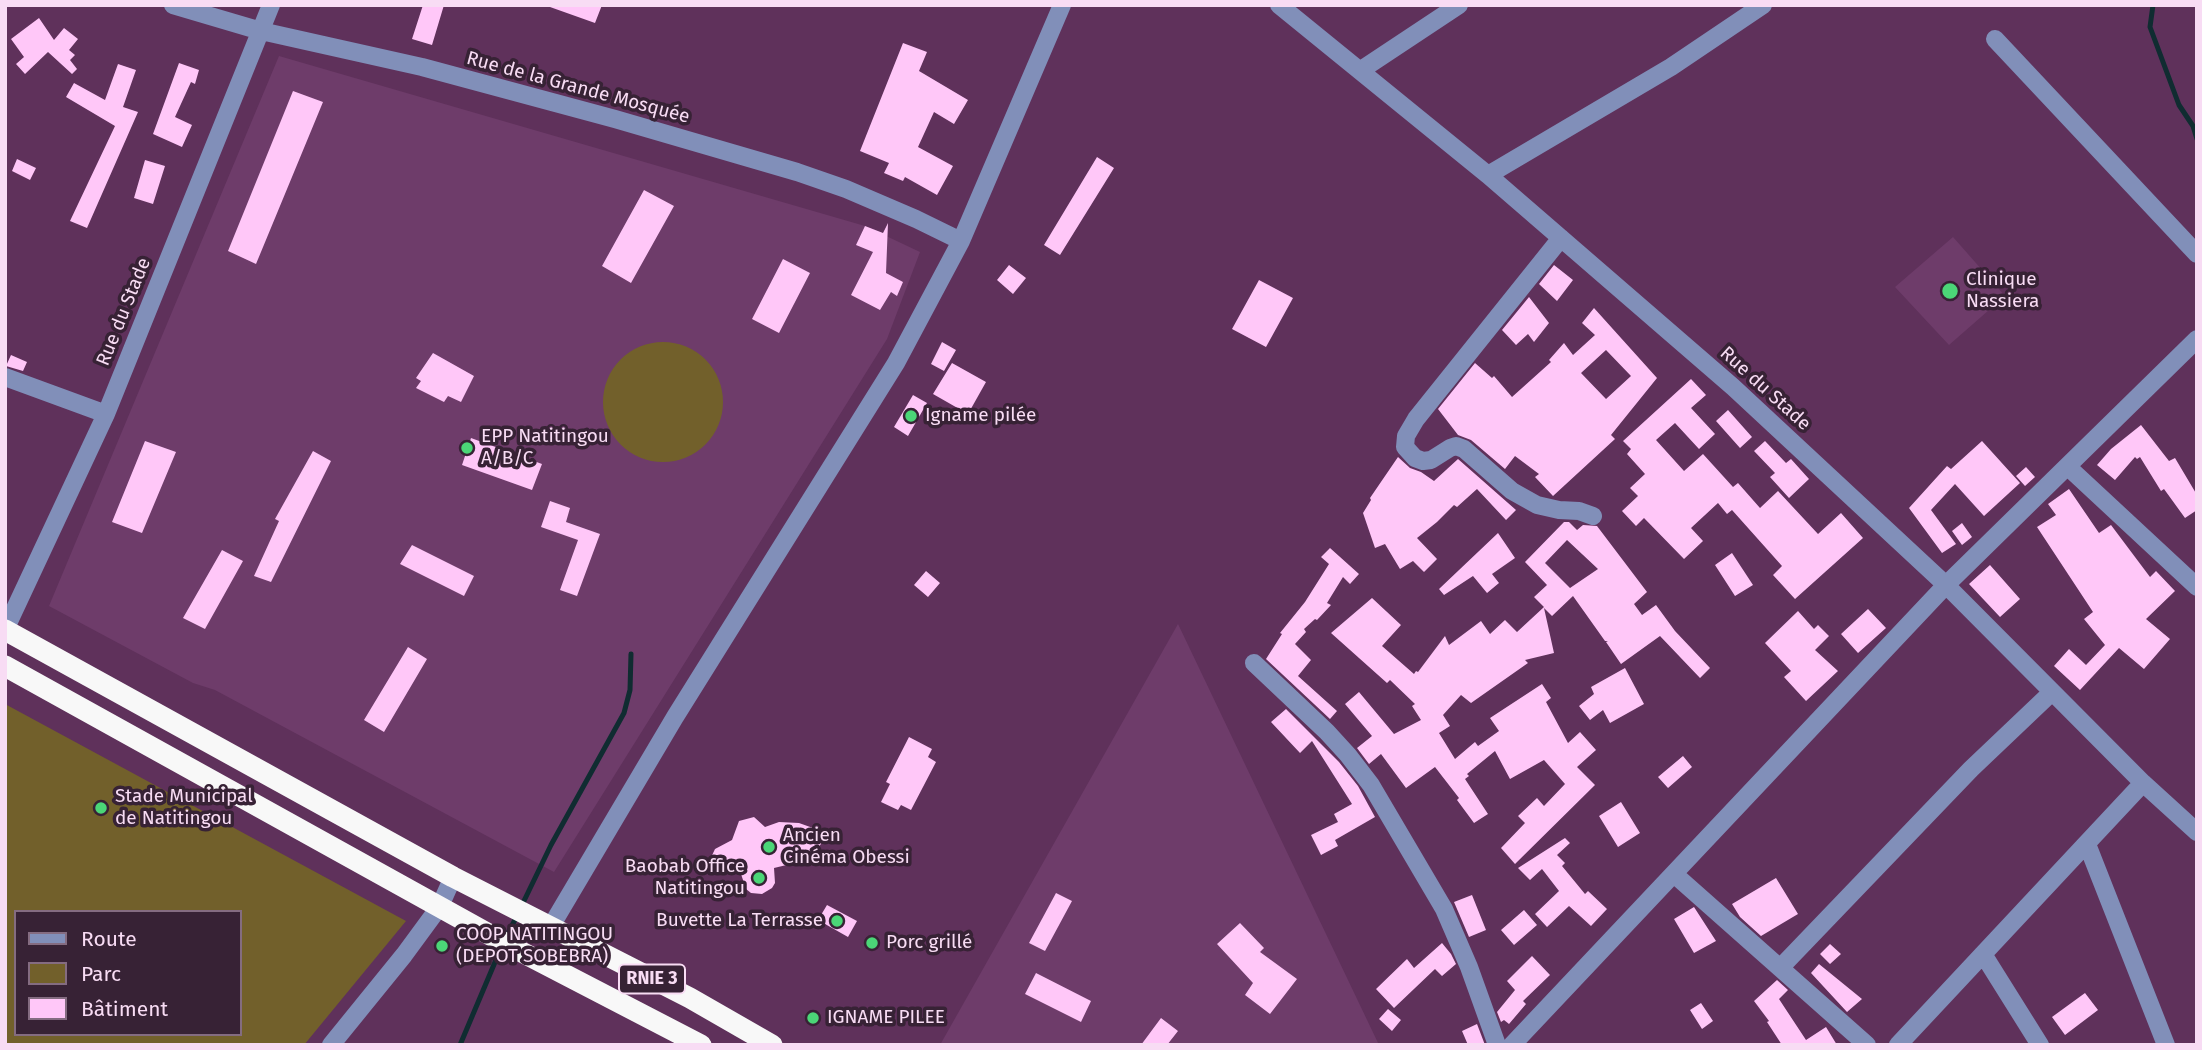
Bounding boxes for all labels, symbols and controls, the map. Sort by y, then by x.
street label: Rue de la Grande Mosquée [464,47,692,129]
street label: Rue du Stade [92,255,156,369]
place label: Clinique Nassiera [1966,269,2039,313]
marker: Clinique Nassiera [1940,281,1960,301]
street label: Rue du Stade [1715,342,1815,436]
place label: Igname pilée [925,405,1036,427]
marker: Igname pilée [903,408,919,424]
place label: EPP Natitingou A/B/C [481,426,609,470]
marker: EPP Natitingou A/B/C [459,440,475,456]
place label: Stade Municipal de Natitingou [115,786,253,830]
marker: Stade Municipal de Natitingou [93,800,109,816]
place label: Ancien Cinéma Obessi [783,825,910,869]
marker: Ancien Cinéma Obessi [761,839,777,855]
place label: Baobab Office Natitingou [625,856,745,900]
marker: Baobab Office Natitingou [751,870,767,886]
legend [14,910,242,1036]
place label: Buvette La Terrasse [656,910,823,932]
marker: Buvette La Terrasse [829,913,845,929]
place label: COOP NATITINGOU (DEPOT SOBEBRA) [456,924,613,968]
text: Route [81,926,137,952]
place label: Porc grillé [886,932,972,954]
marker: Porc grillé [864,935,880,951]
marker: COOP NATITINGOU (DEPOT SOBEBRA) [434,938,450,954]
text: Parc [81,961,121,987]
road number: RNIE 3 [619,964,685,994]
text: Bâtiment [81,996,168,1022]
place label: IGNAME PILEE [827,1007,945,1029]
marker: IGNAME PILEE [805,1010,821,1026]

